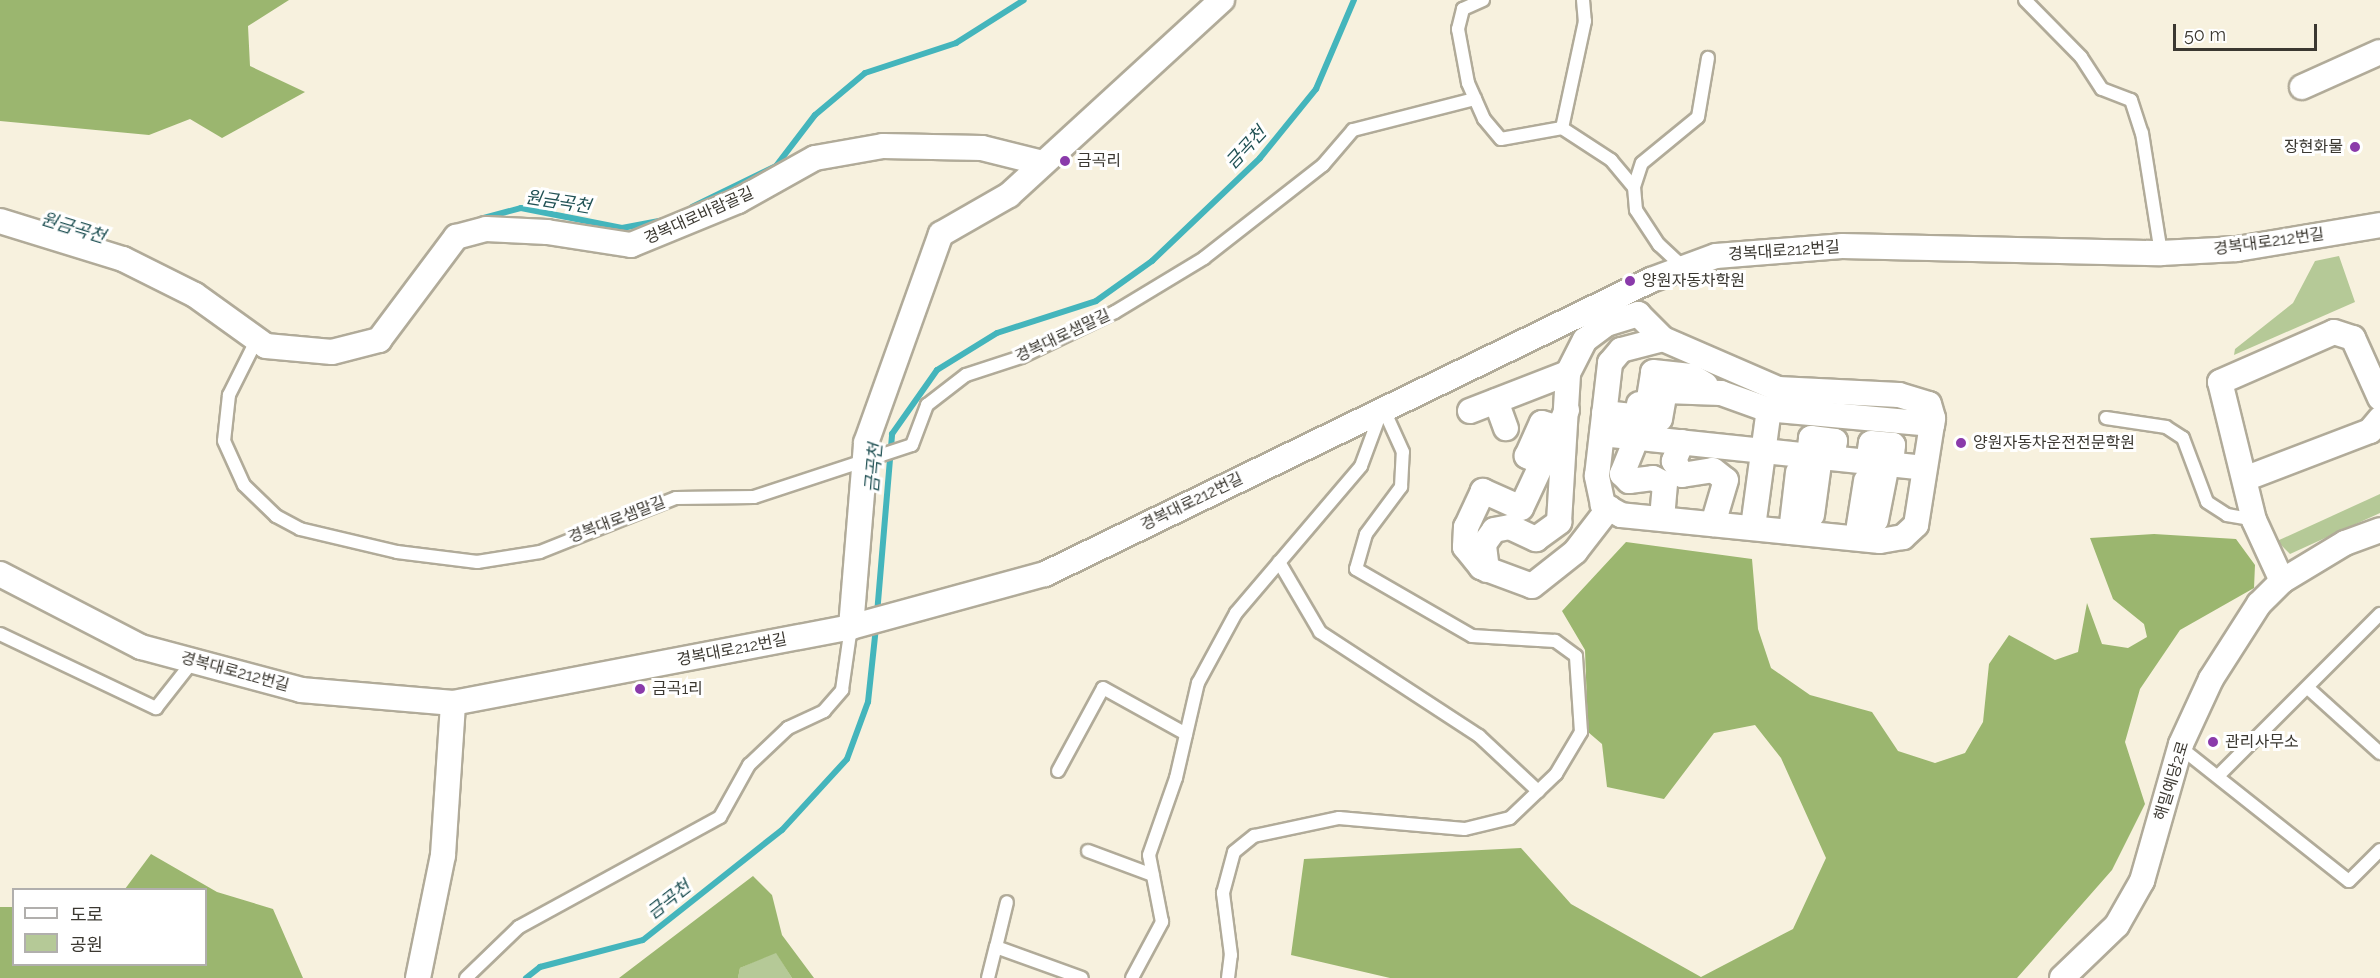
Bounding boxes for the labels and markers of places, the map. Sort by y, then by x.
place label: 장현화물 [2284,137,2343,157]
marker: 장현화물 [2348,140,2362,154]
place label: 금곡리 [1077,151,1121,171]
marker: 금곡리 [1058,154,1072,168]
place label: 양원자동차학원 [1642,271,1745,291]
marker: 양원자동차학원 [1623,274,1637,288]
place label: 양원자동차운전전문학원 [1973,433,2135,453]
marker: 양원자동차운전전문학원 [1954,436,1968,450]
place label: 금곡1리 [652,679,703,699]
marker: 금곡1리 [633,682,647,696]
place label: 관리사무소 [2225,732,2299,752]
marker: 관리사무소 [2206,735,2220,749]

